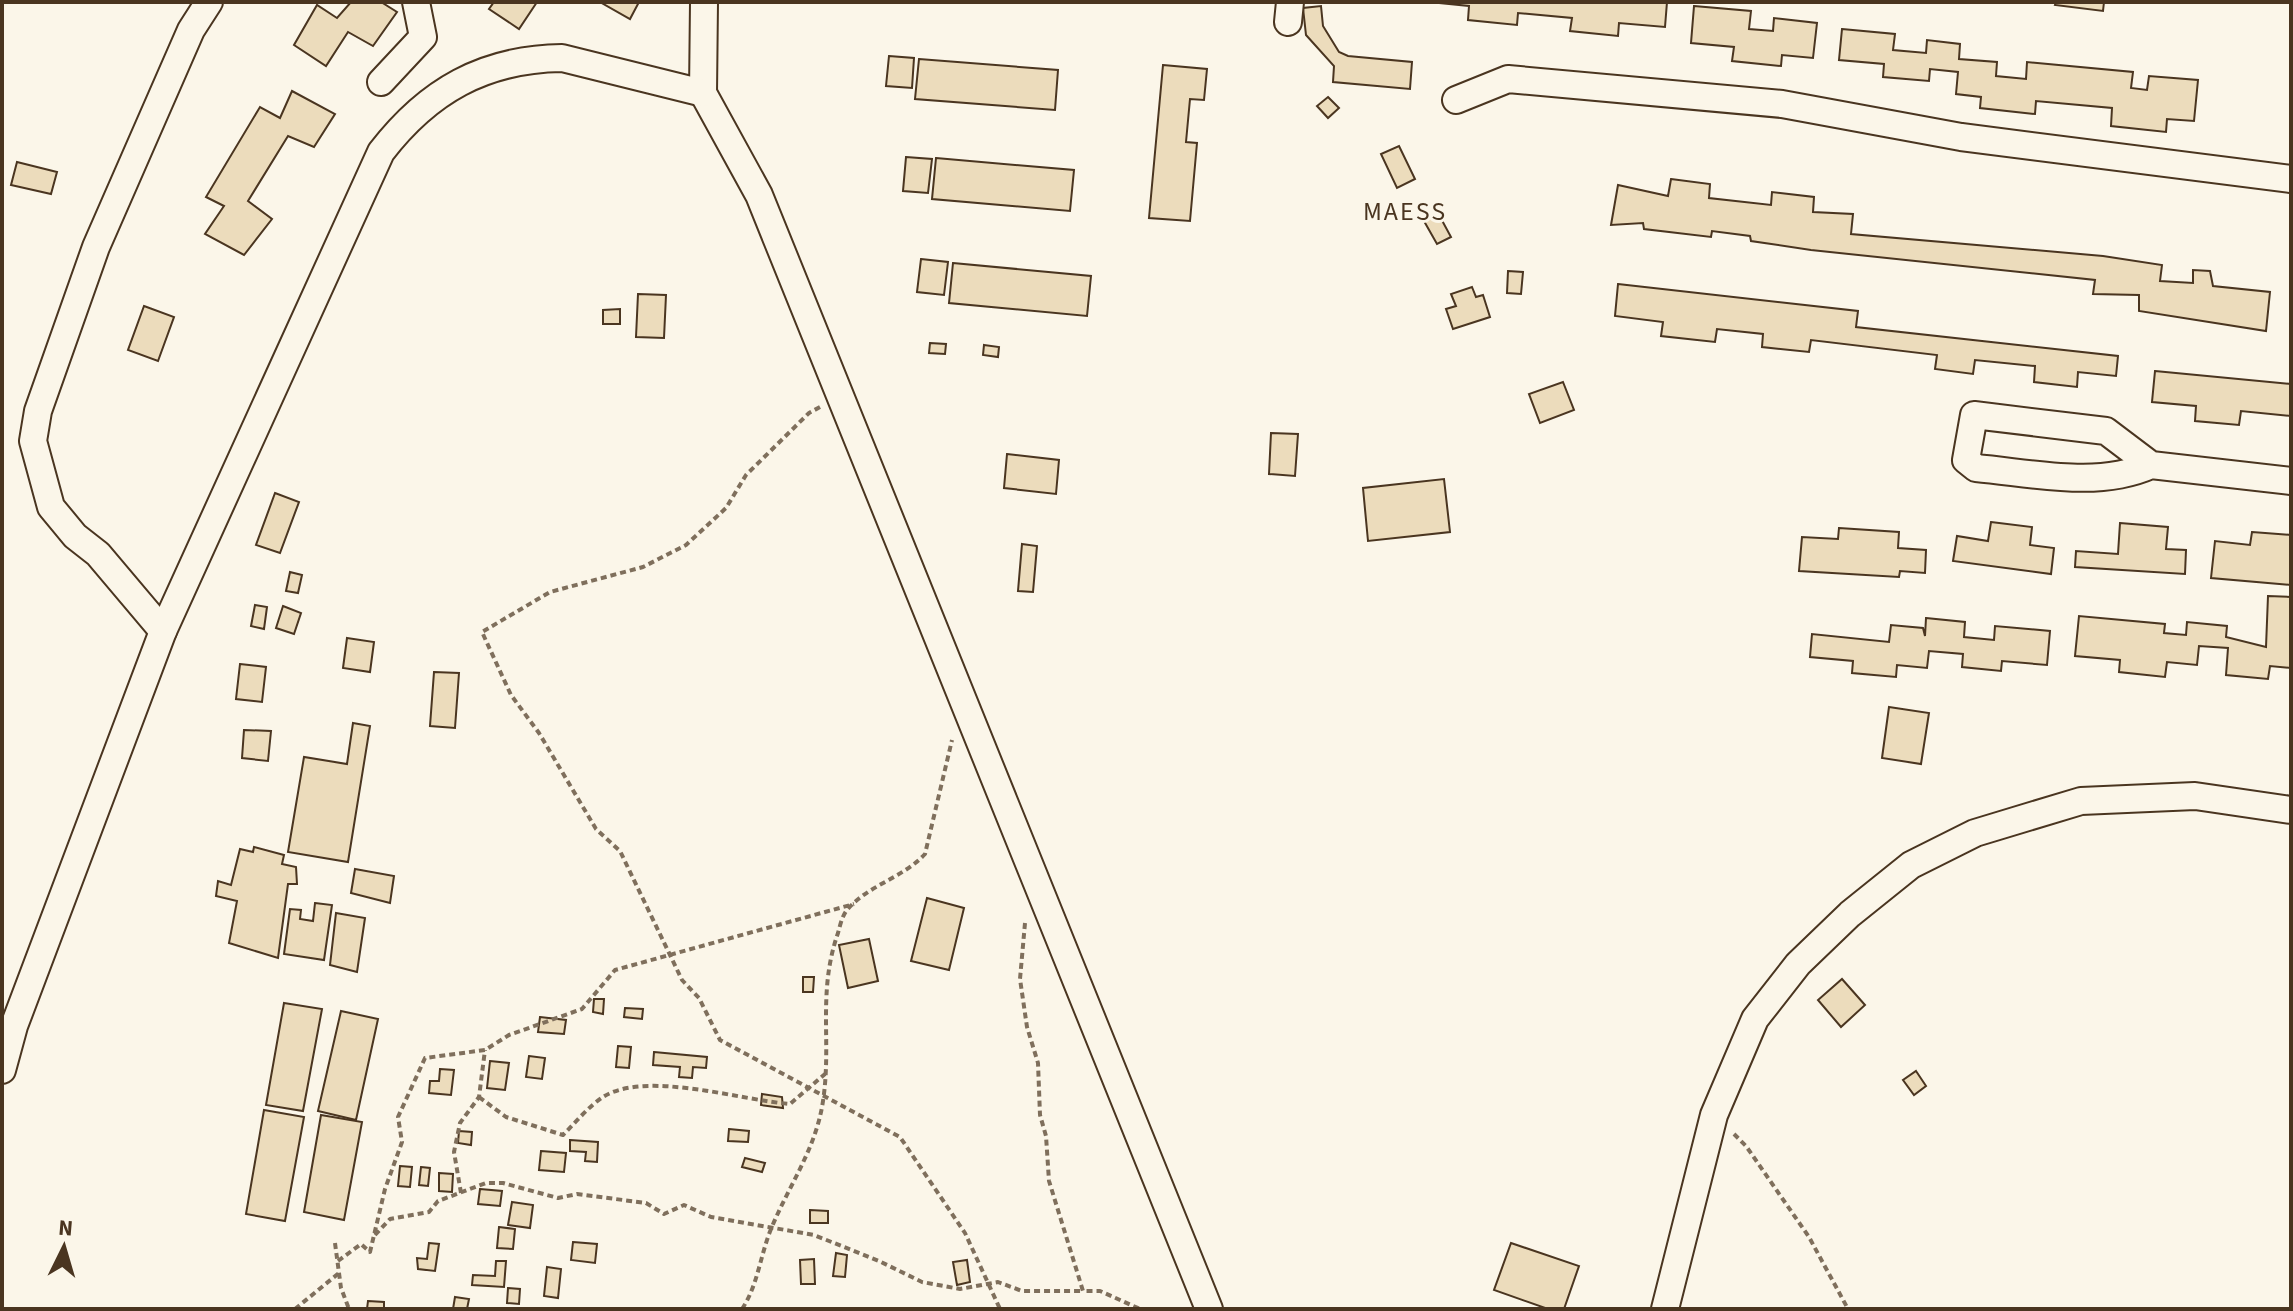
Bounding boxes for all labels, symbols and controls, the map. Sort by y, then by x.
district label: MAESS [1363,193,1447,230]
north arrow [24,1207,104,1287]
text: N [57,1211,74,1245]

